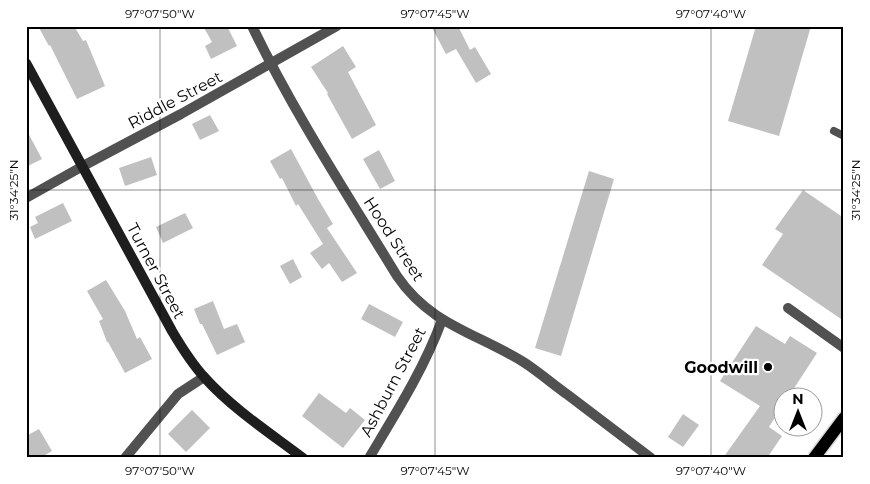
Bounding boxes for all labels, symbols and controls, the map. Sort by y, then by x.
text: 97°07'50"W [125,6,195,21]
text: 97°07'45"W [400,6,470,21]
text: 97°07'40"W [676,6,746,21]
street label: Riddle Street [125,67,226,133]
text: 31°34'25"N [6,159,21,221]
text: 31°34'25"N [848,159,863,221]
street label: Hood Street [360,193,429,285]
street label: Turner Street [123,220,189,322]
street label: Ashburn Street [356,324,430,440]
place label: Goodwill [684,358,758,377]
marker: Goodwill [762,361,774,373]
north arrow [772,386,822,436]
text: N [792,390,804,408]
text: 97°07'50"W [125,463,195,478]
text: 97°07'45"W [400,463,470,478]
text: 97°07'40"W [676,463,746,478]

